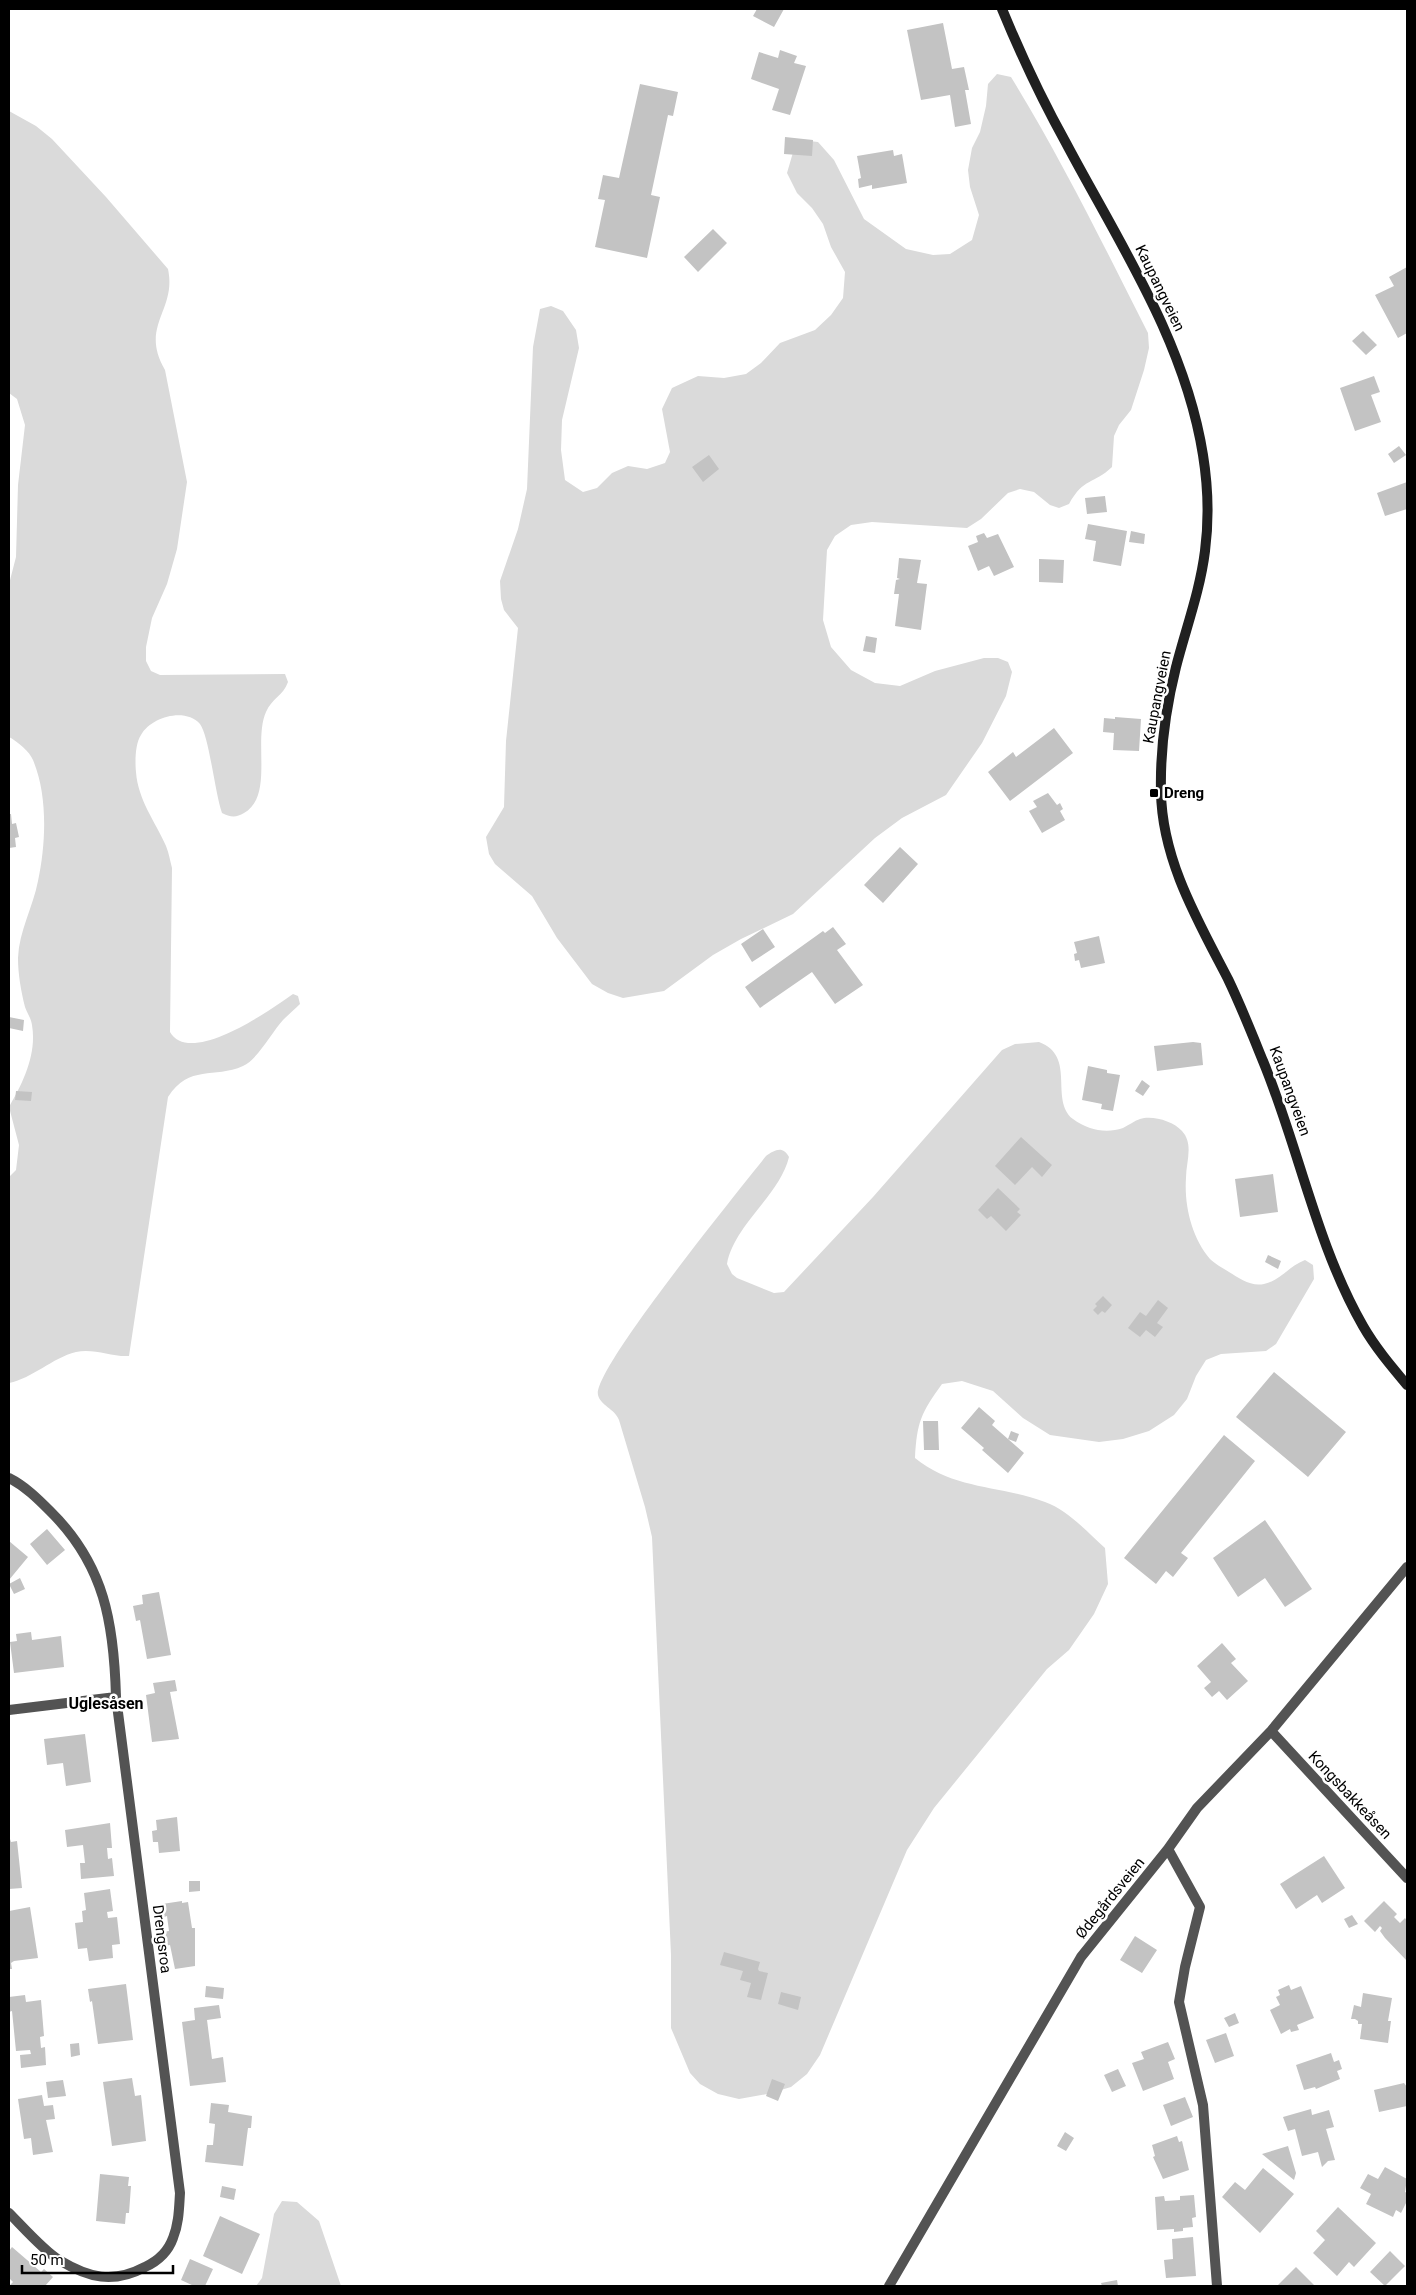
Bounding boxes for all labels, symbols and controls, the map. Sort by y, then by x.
street label: Kaupangveien [1131,242,1189,334]
street label: Kaupangveien [1139,649,1175,745]
place label: Dreng [1164,784,1204,802]
marker: Dreng [1148,787,1160,799]
street label: Kaupangveien [1265,1044,1315,1138]
district label: Uglesåsen [68,1694,144,1713]
street label: Kongsbakkeåsen [1305,1747,1395,1843]
street label: Ødegårdsveien [1072,1854,1148,1942]
street label: Drengsroa [149,1904,175,1974]
scale bar [22,2242,174,2274]
text: 50 m [30,2251,64,2269]

